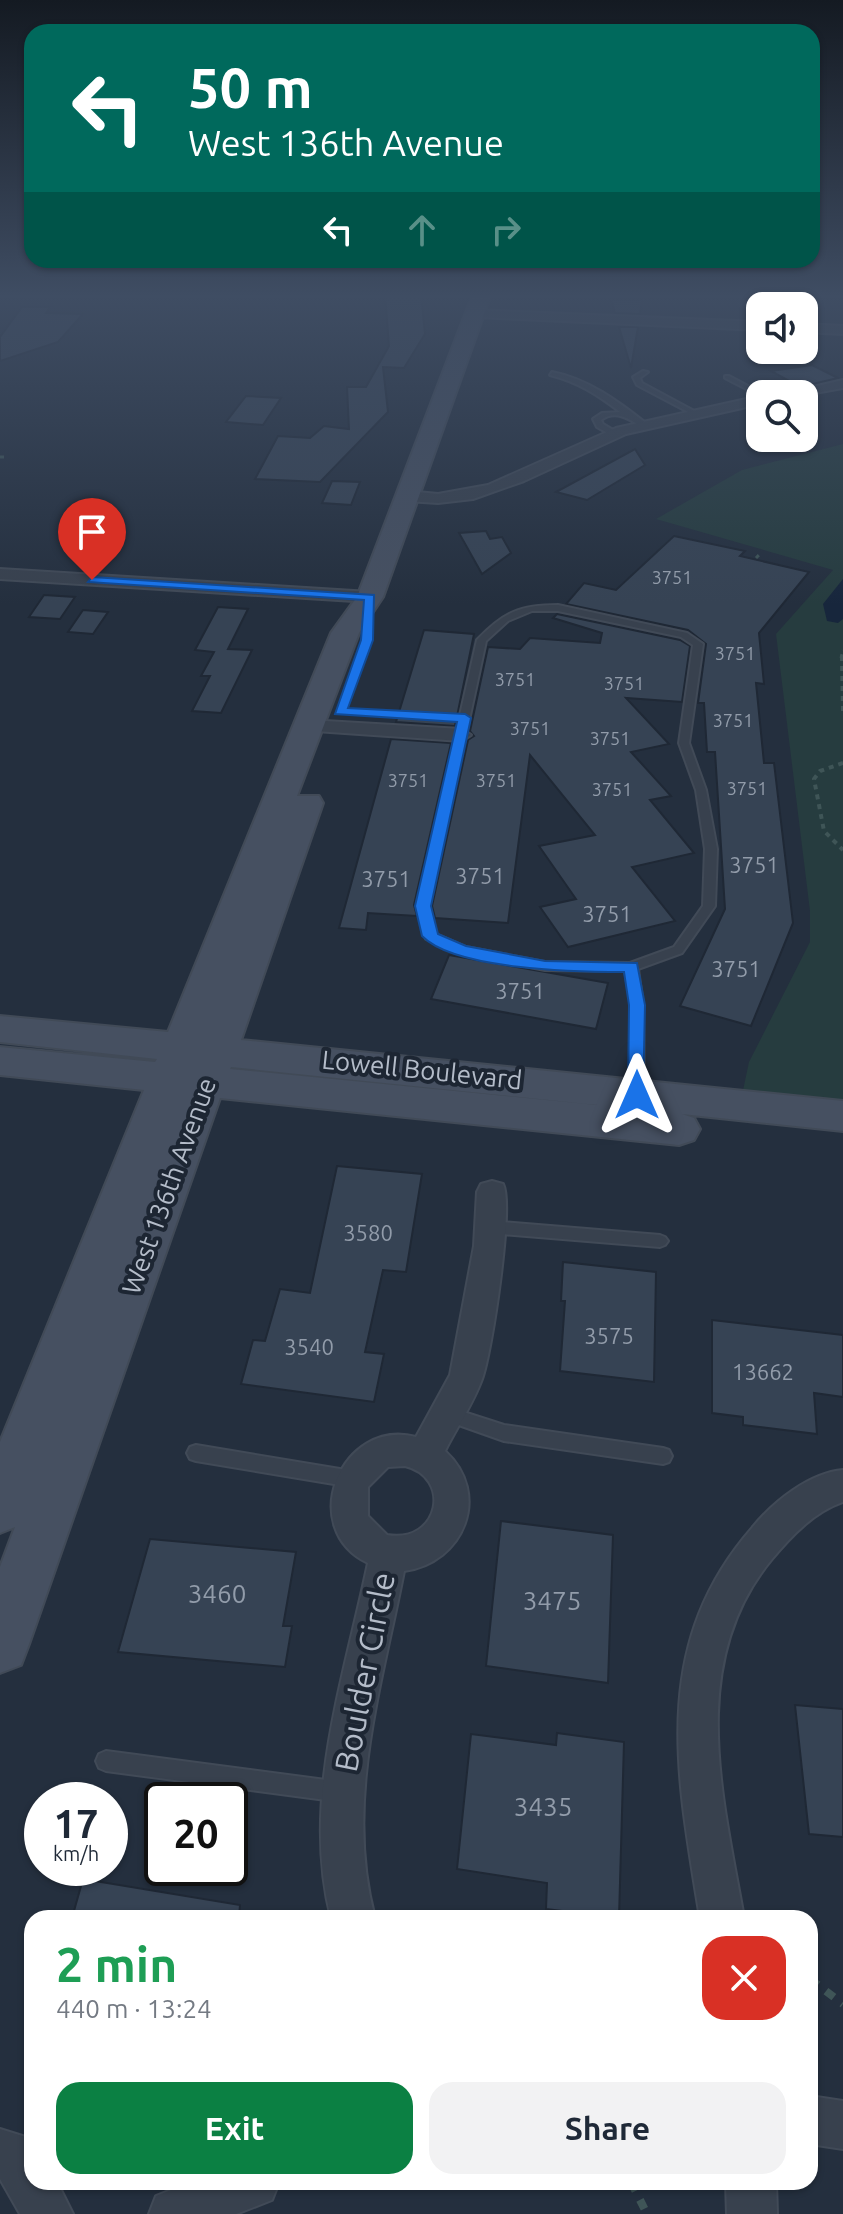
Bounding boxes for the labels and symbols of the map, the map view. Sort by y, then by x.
pin [58,498,126,580]
house number: 3751 [652,567,692,587]
house number: 3751 [715,643,755,663]
house number: 3751 [495,669,535,689]
house number: 3751 [604,673,644,693]
house number: 3751 [713,710,753,730]
house number: 3751 [510,718,550,738]
house number: 3751 [590,728,630,748]
house number: 3751 [388,770,428,790]
house number: 3751 [476,770,516,790]
house number: 3751 [727,778,767,798]
house number: 3751 [592,779,632,799]
house number: 3751 [729,852,779,877]
house number: 3751 [455,863,505,888]
house number: 3751 [361,866,411,891]
house number: 3751 [582,901,632,926]
house number: 3751 [711,956,761,981]
house number: 3751 [495,978,545,1003]
street label: Lowell Boulevard [320,1045,524,1094]
position arrow [595,1053,679,1137]
street label: West 136th Avenue [116,1074,221,1298]
house number: 3580 [343,1220,393,1245]
house number: 3575 [584,1323,634,1348]
house number: 3540 [284,1334,334,1359]
house number: 13662 [732,1359,794,1384]
street label: Boulder Circle [327,1569,401,1774]
house number: 3460 [188,1579,246,1608]
house number: 3475 [523,1586,581,1615]
speed limit sign: 20 [144,1782,248,1886]
house number: 3435 [514,1792,572,1821]

